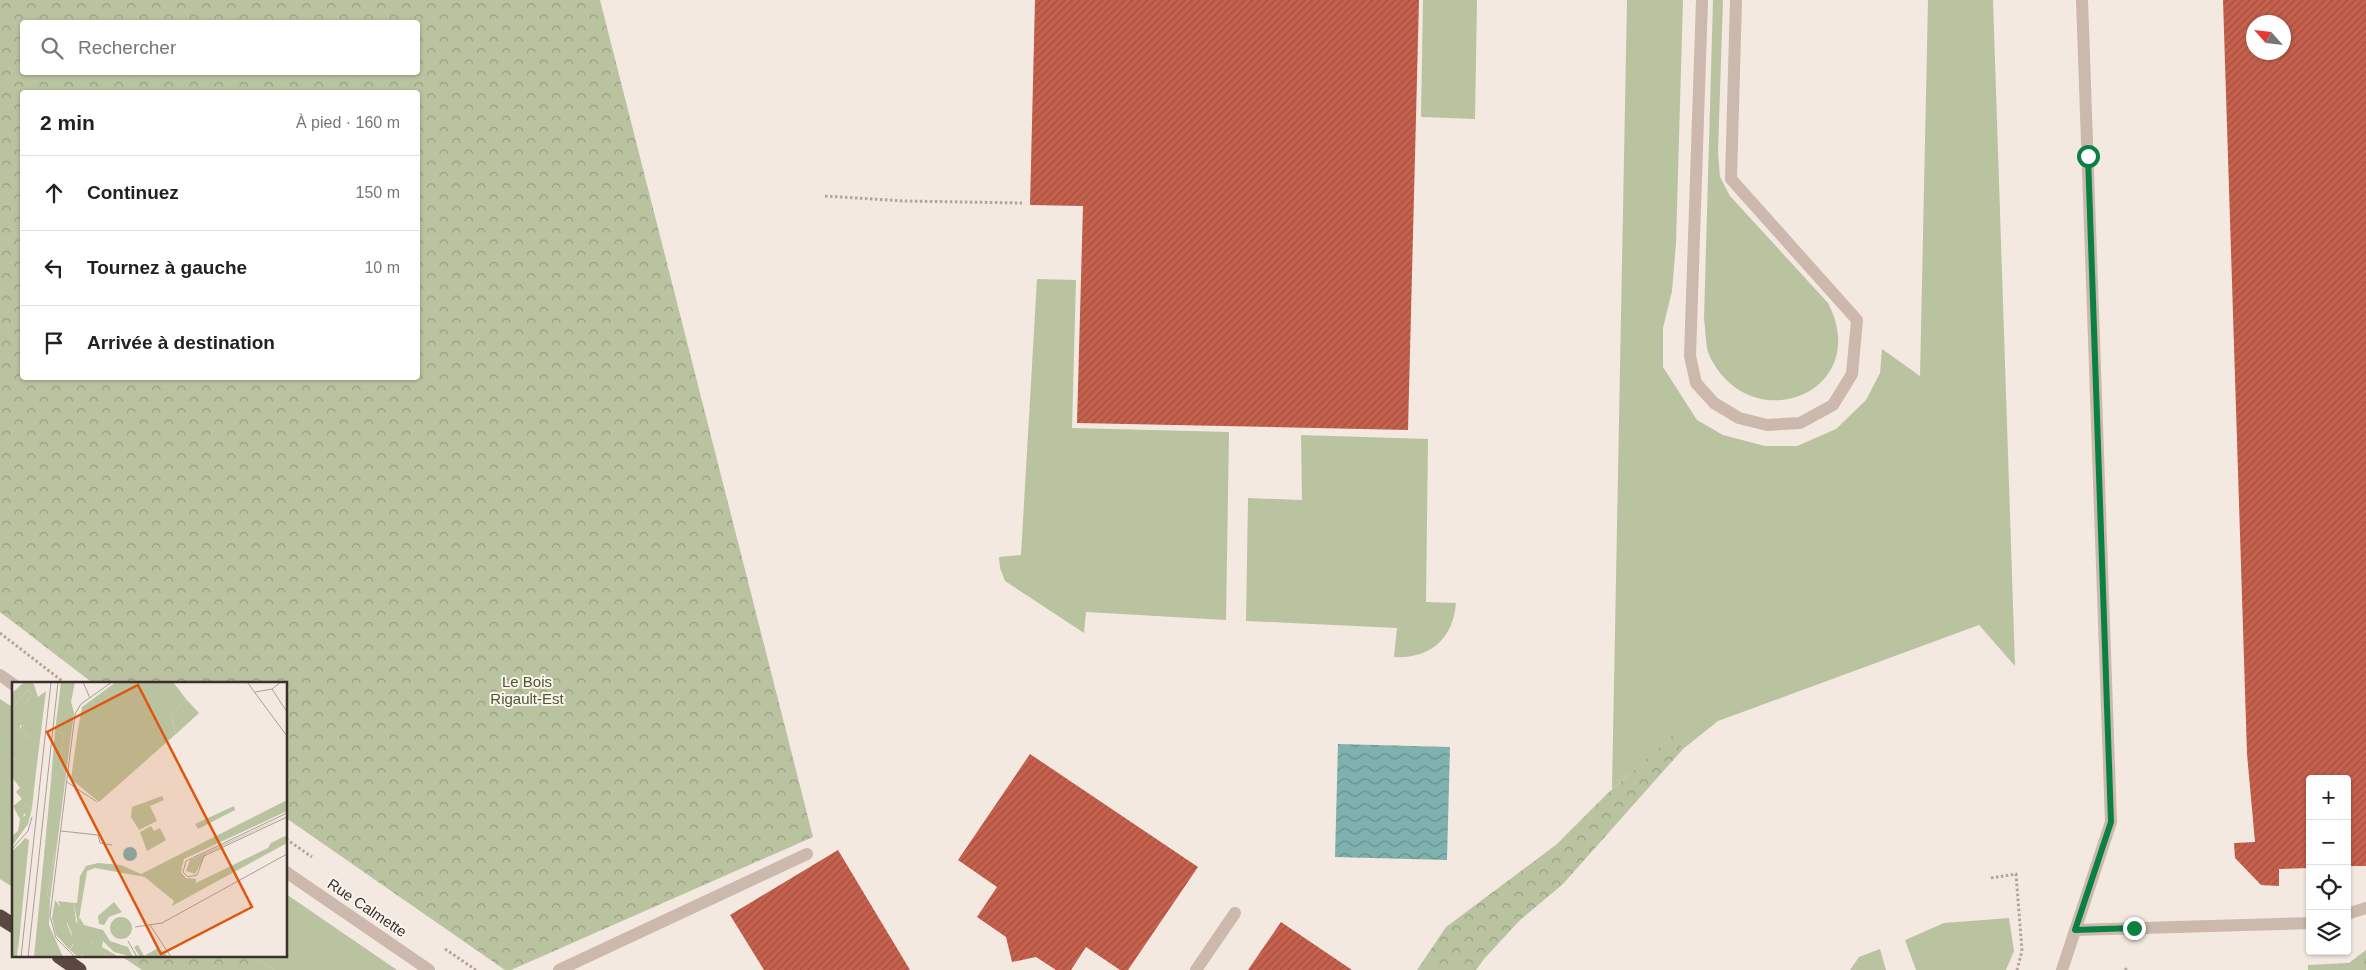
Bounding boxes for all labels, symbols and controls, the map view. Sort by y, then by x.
north arrow [2246,15,2291,60]
search box [20,20,420,75]
icon: search [38,34,66,62]
text: Rechercher [78,37,176,58]
text: 2 min [40,111,95,134]
text: À pied · 160 m [296,114,400,131]
route start [2077,145,2100,168]
icon: ahead [40,179,68,207]
text: Continuez [87,182,179,203]
text: 150 m [356,184,400,201]
icon: left [40,254,68,282]
text: Tournez à gauche [87,257,247,278]
text: 10 m [364,259,400,276]
icon: arrive [40,329,68,357]
text: Arrivée à destination [87,332,275,353]
park label: Le Bois Rigault-Est [490,673,565,707]
inset map [12,682,288,958]
map controls [2306,775,2351,955]
button: + [2306,775,2351,820]
button: − [2306,820,2351,865]
button: locate [2306,865,2351,910]
street label: Rue Calmette [325,875,410,940]
button: layers [2306,910,2351,955]
route end [2123,917,2146,940]

